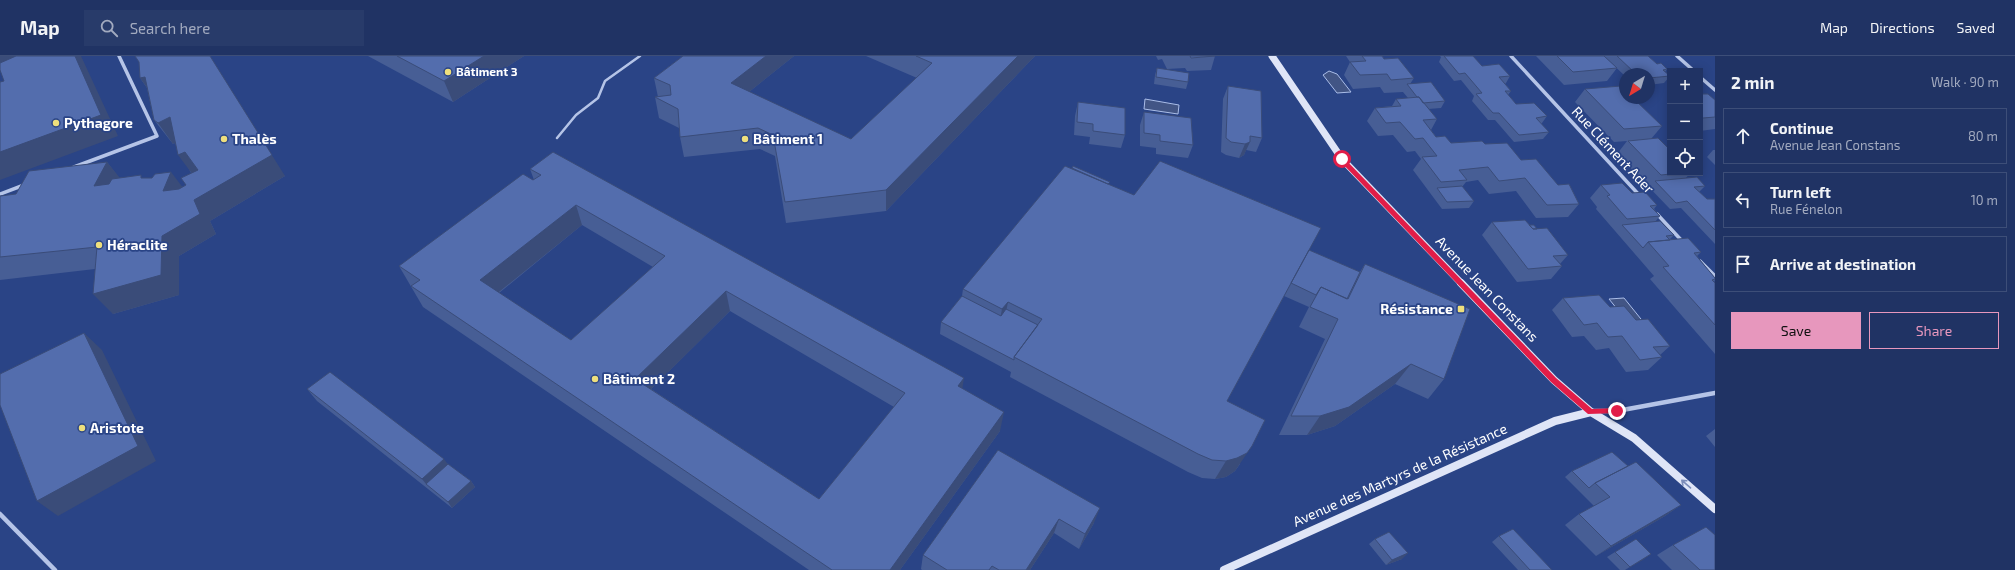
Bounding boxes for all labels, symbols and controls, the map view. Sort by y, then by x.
search box [84,10,364,46]
text: Map [20,16,60,39]
icon: search [98,17,120,39]
text: Search here [130,19,210,37]
text: Map [1820,19,1848,36]
text: Directions [1870,19,1935,36]
text: Saved [1957,19,1995,36]
place label: Bâtiment 3 [456,64,518,78]
marker: Bâtiment 3 [443,67,453,77]
north arrow [1619,68,1655,104]
map controls [1667,68,1703,176]
button: + [1667,68,1703,104]
text: 2 min [1731,72,1774,92]
text: Walk · 90 m [1931,74,1999,90]
street label: Rue Clément Ader [1569,103,1658,197]
button: − [1667,104,1703,140]
place label: Pythagore [64,114,133,131]
marker: Pythagore [51,118,61,128]
text: Continue [1770,119,1833,137]
icon: ahead [1732,125,1754,147]
text: 80 m [1968,128,1998,144]
place label: Thalès [232,130,277,147]
place label: Bâtiment 1 [753,130,823,147]
marker: Thalès [219,134,229,144]
marker: Bâtiment 1 [740,134,750,144]
text: Avenue Jean Constans [1770,137,1900,153]
button: locate [1667,140,1703,176]
route start [1333,150,1351,168]
text: Turn left [1770,183,1831,201]
icon: left [1732,189,1754,211]
text: 10 m [1971,192,1998,208]
text: Rue Fénelon [1770,201,1842,217]
street label: Avenue Jean Constans [1432,232,1542,345]
place label: Héraclite [107,236,168,253]
marker: Héraclite [94,240,104,250]
icon: arrive [1732,253,1754,275]
text: Arrive at destination [1770,255,1916,273]
place label: Résistance [1380,300,1453,317]
marker: Résistance [1456,304,1466,314]
button: Save [1731,312,1861,349]
button: Share [1869,312,1999,349]
place label: Bâtiment 2 [603,370,675,387]
marker: Bâtiment 2 [590,374,600,384]
route end [1608,402,1626,420]
place label: Aristote [90,419,144,436]
street label: Avenue des Martyrs de la Résistance [1290,419,1510,530]
marker: Aristote [77,423,87,433]
one-way arrow [1680,479,1691,488]

